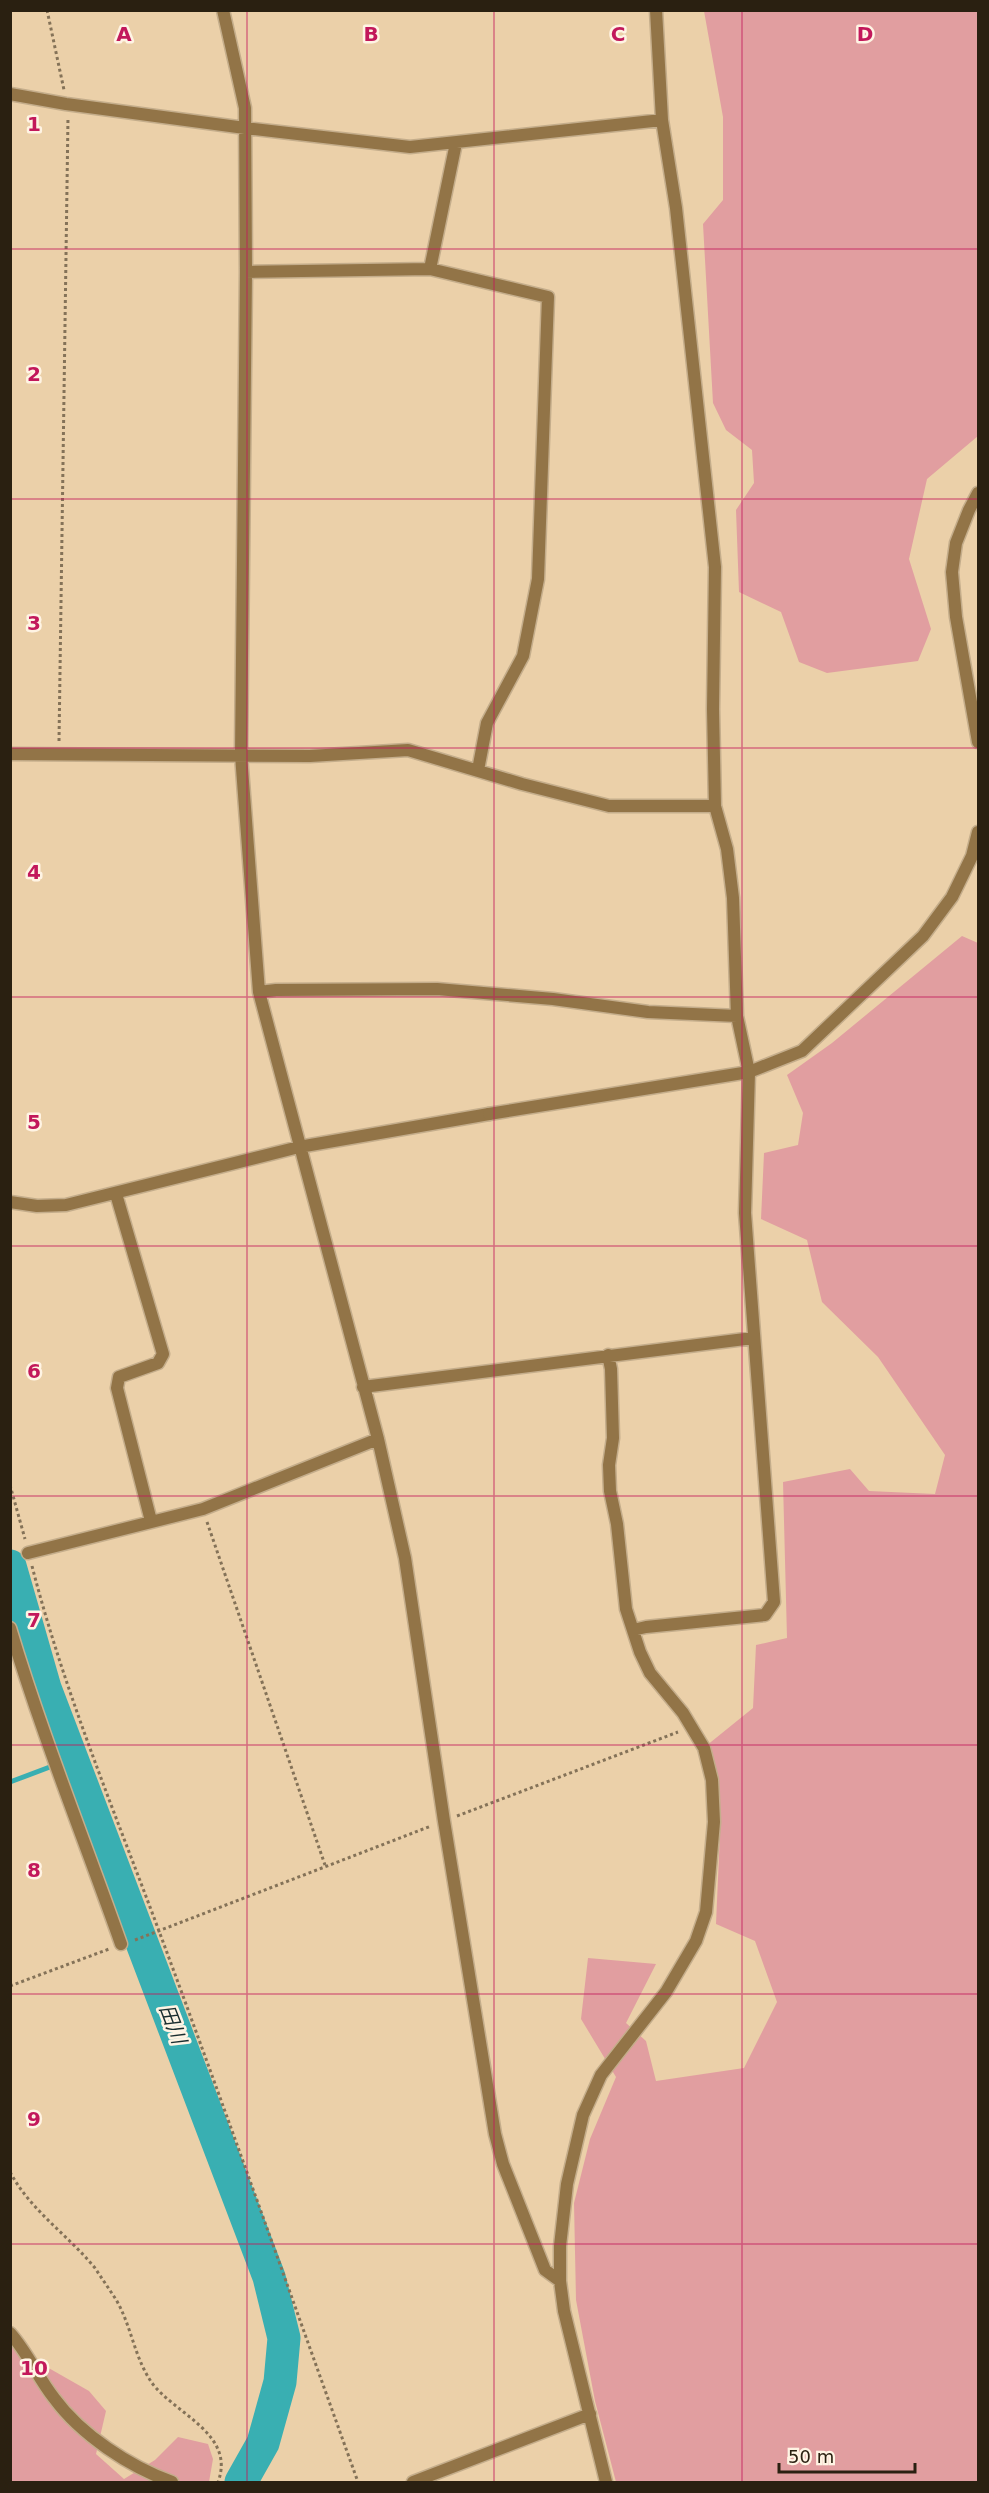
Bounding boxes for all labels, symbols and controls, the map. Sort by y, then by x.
text: A [116,22,132,46]
text: B [363,22,379,46]
text: C [611,22,625,46]
text: D [857,22,873,46]
text: 1 [27,112,41,136]
text: 2 [27,362,41,386]
text: 3 [27,611,41,635]
text: 4 [27,860,41,884]
text: 5 [27,1110,41,1134]
text: 6 [27,1359,41,1383]
text: 7 [27,1608,41,1632]
text: 8 [27,1858,41,1882]
water label: 田川 [155,2001,192,2049]
text: 9 [27,2107,41,2131]
text: 10 [20,2356,48,2380]
scale bar [779,2436,916,2474]
text: 50 m [788,2446,834,2467]

